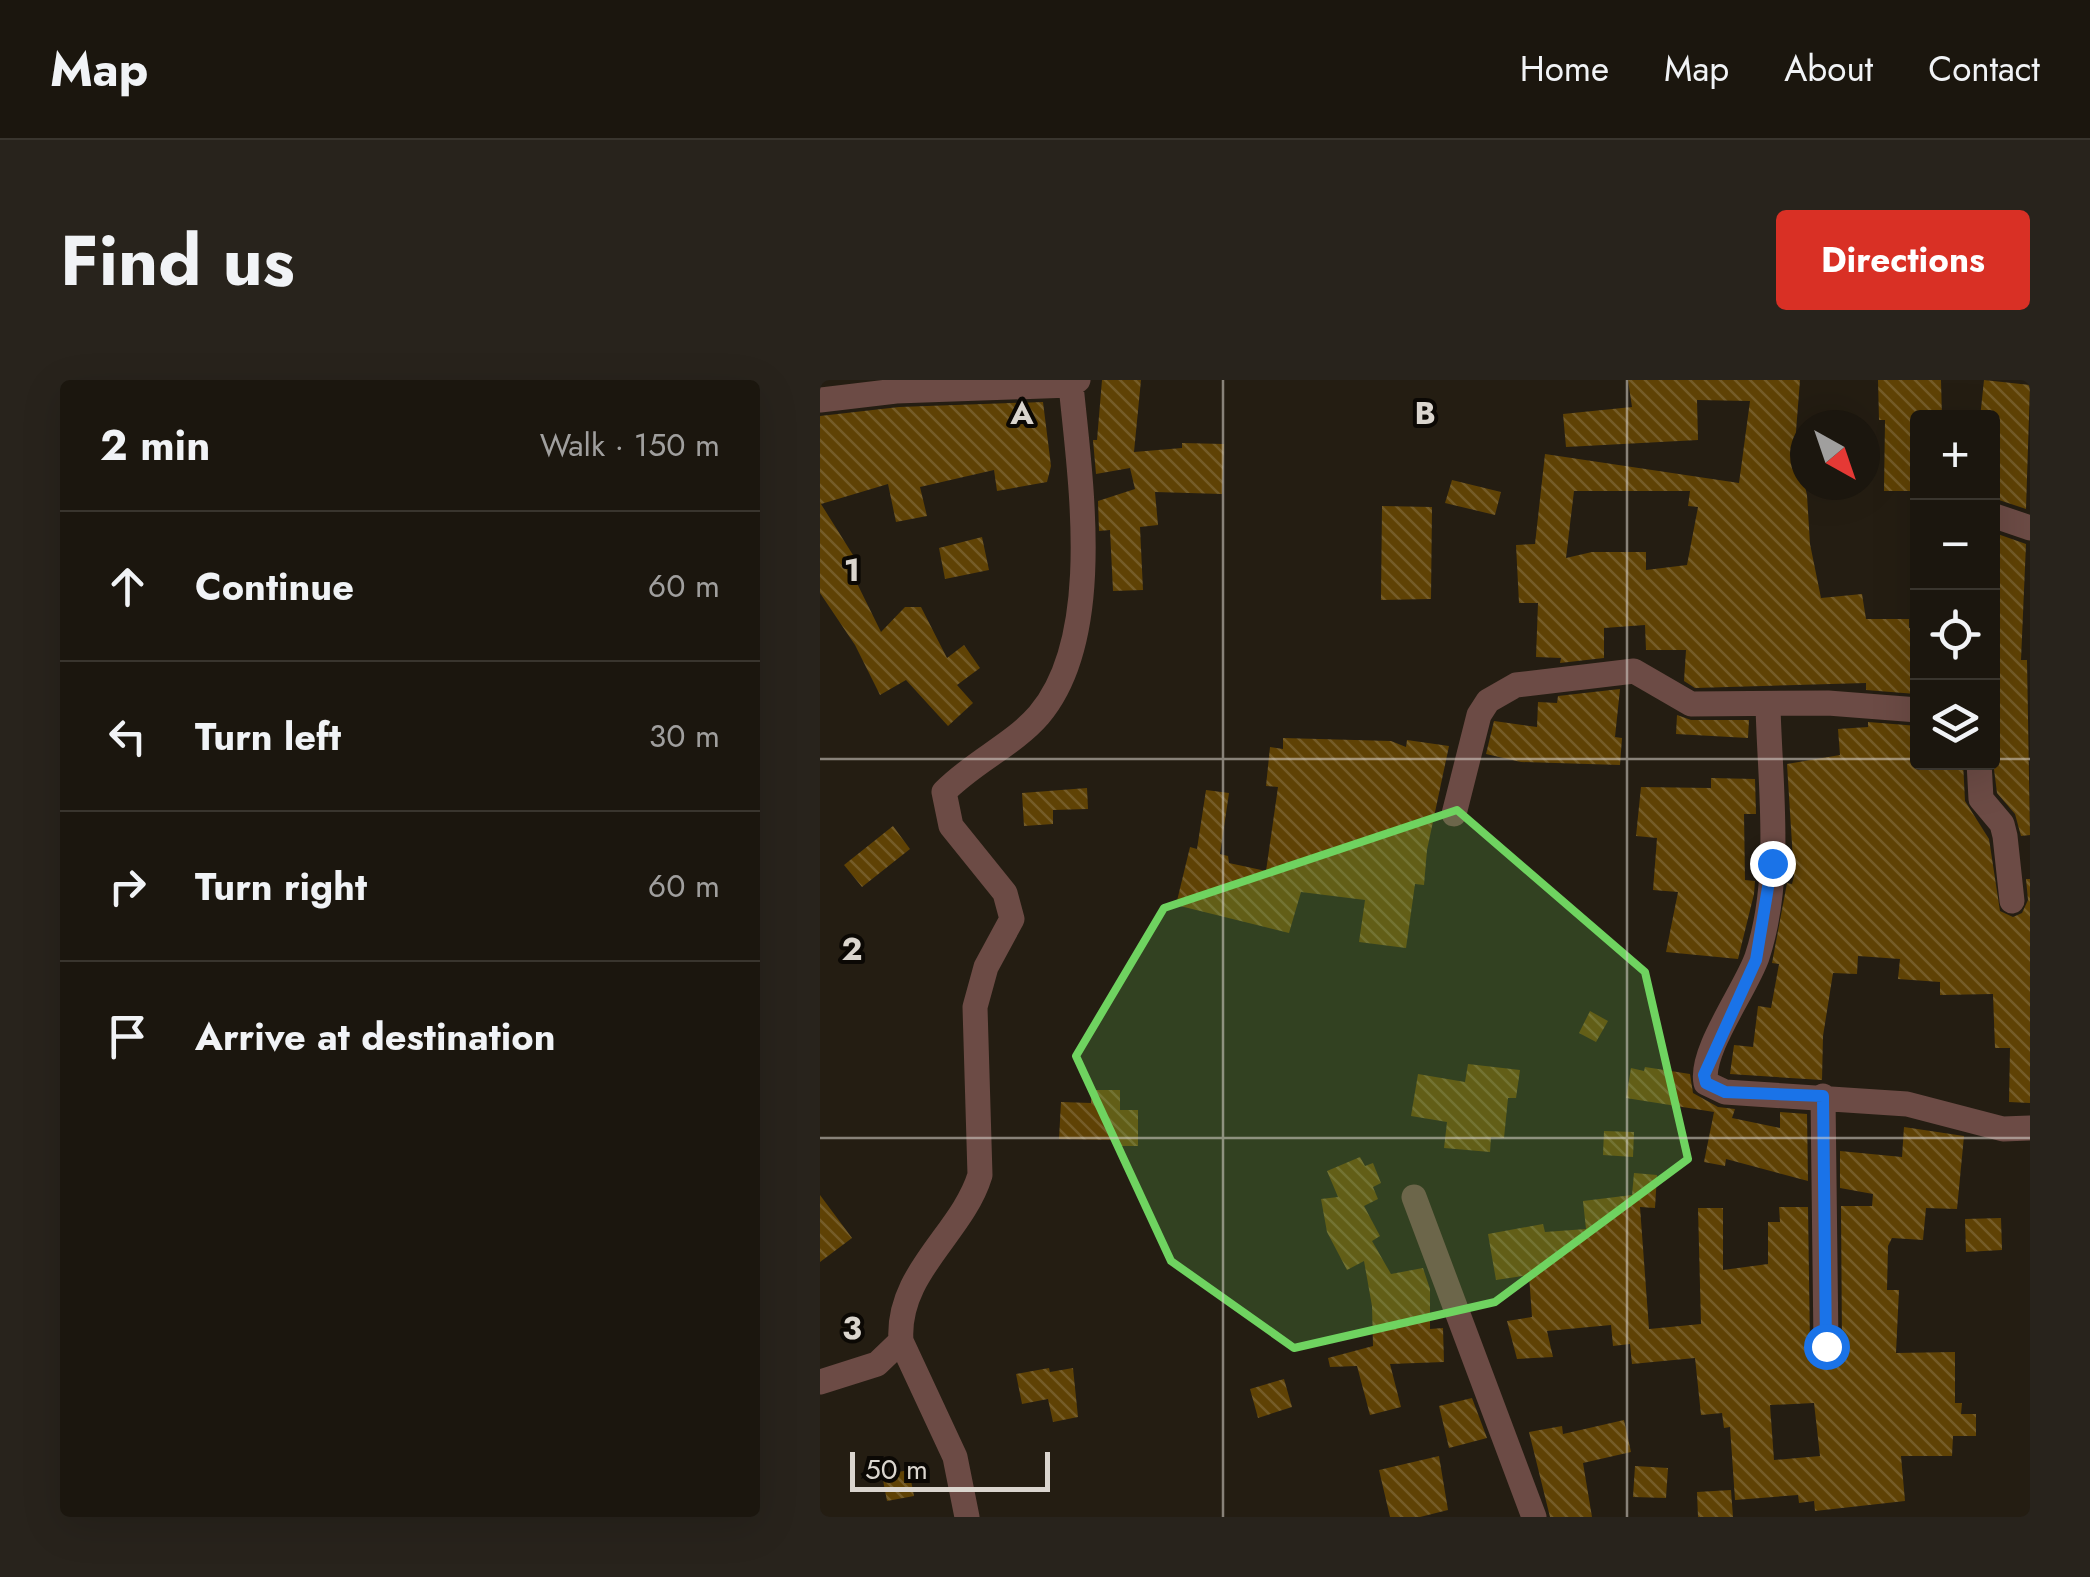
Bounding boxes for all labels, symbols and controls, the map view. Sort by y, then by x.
text: Map [50,35,148,104]
text: Home [1520,44,1609,94]
text: Map [1664,44,1729,94]
text: About [1784,44,1873,94]
text: Contact [1928,44,2040,94]
text: Find us [60,210,295,311]
button: Directions [1776,210,2030,310]
text: A [1009,390,1034,436]
text: B [1414,390,1436,436]
north arrow [1790,410,1880,500]
map controls [1910,410,2000,770]
button: + [1910,410,2000,500]
text: 2 min [100,415,210,476]
text: Walk · 150 m [540,422,720,468]
button: − [1910,500,2000,590]
text: 1 [844,547,860,593]
icon: ahead [100,559,155,614]
text: Continue [195,559,354,614]
text: 60 m [648,563,720,609]
button: locate [1910,590,2000,680]
button: layers [1910,680,2000,770]
icon: left [100,709,155,764]
text: Turn left [195,709,341,764]
text: 30 m [649,713,720,759]
route end [1750,841,1796,887]
icon: right [100,859,155,914]
text: Turn right [195,859,367,914]
text: 60 m [648,863,720,909]
text: 2 [842,926,863,972]
icon: arrive [100,1009,155,1064]
text: Arrive at destination [195,1009,556,1064]
text: 3 [842,1305,862,1351]
route start [1804,1324,1850,1370]
scale bar [850,1447,1050,1492]
text: 50 m [865,1449,928,1490]

